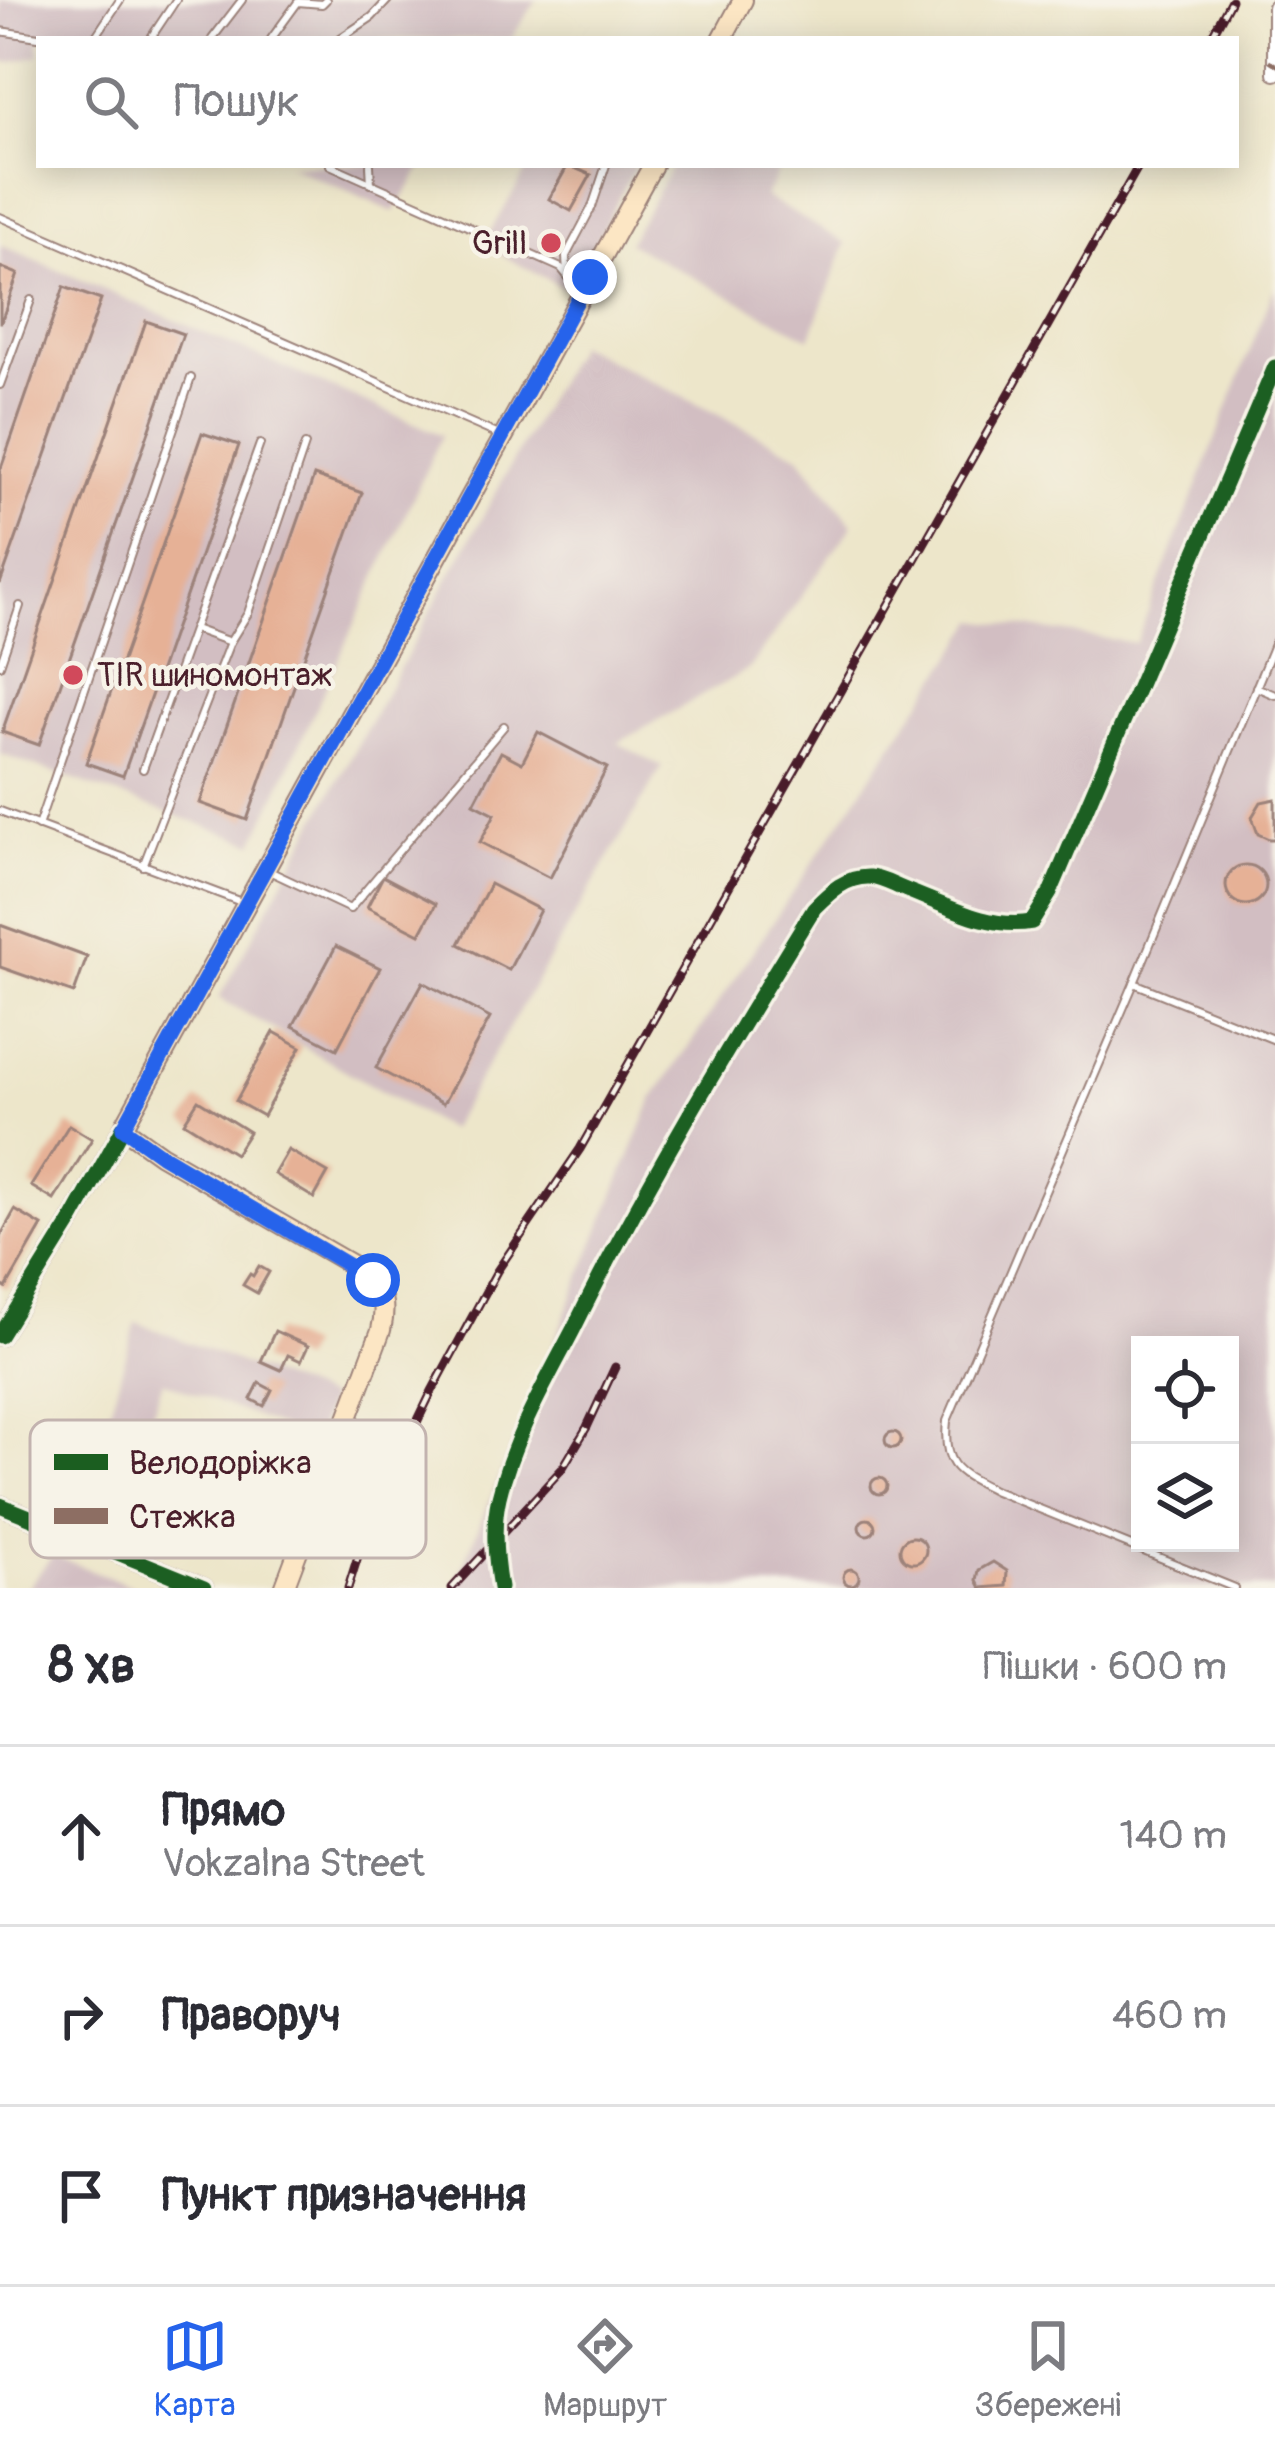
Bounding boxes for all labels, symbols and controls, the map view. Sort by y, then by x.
search box [36,36,1239,168]
icon: search [78,69,144,135]
text: Пошук [174,74,299,130]
place label: Grill [472,223,527,264]
marker: Grill [538,230,564,256]
route end [563,250,617,304]
place label: TIR шиномонтаж [97,655,332,696]
marker: TIR шиномонтаж [60,662,86,688]
route start [346,1253,400,1307]
map controls [1131,1336,1239,1552]
button: locate [1131,1336,1239,1444]
legend [30,1420,426,1558]
text: Велодоріжка [129,1443,312,1484]
button: layers [1131,1444,1239,1552]
text: Стежка [129,1497,236,1538]
text: 8 хв [48,1634,135,1698]
text: Пішки · 600 m [983,1642,1227,1691]
text: Прямо [162,1783,285,1839]
icon: ahead [48,1803,114,1869]
text: 140 m [1119,1811,1227,1860]
text: Vokzalna Street [162,1839,425,1888]
icon: right [48,1983,114,2049]
text: Праворуч [162,1988,341,2044]
text: 460 m [1112,1991,1227,2040]
icon: arrive [48,2163,114,2229]
text: Пункт призначення [162,2168,526,2224]
tab: Карта [154,2313,236,2426]
tab: Маршрут [543,2313,667,2426]
tab: Збережені [975,2313,1121,2426]

